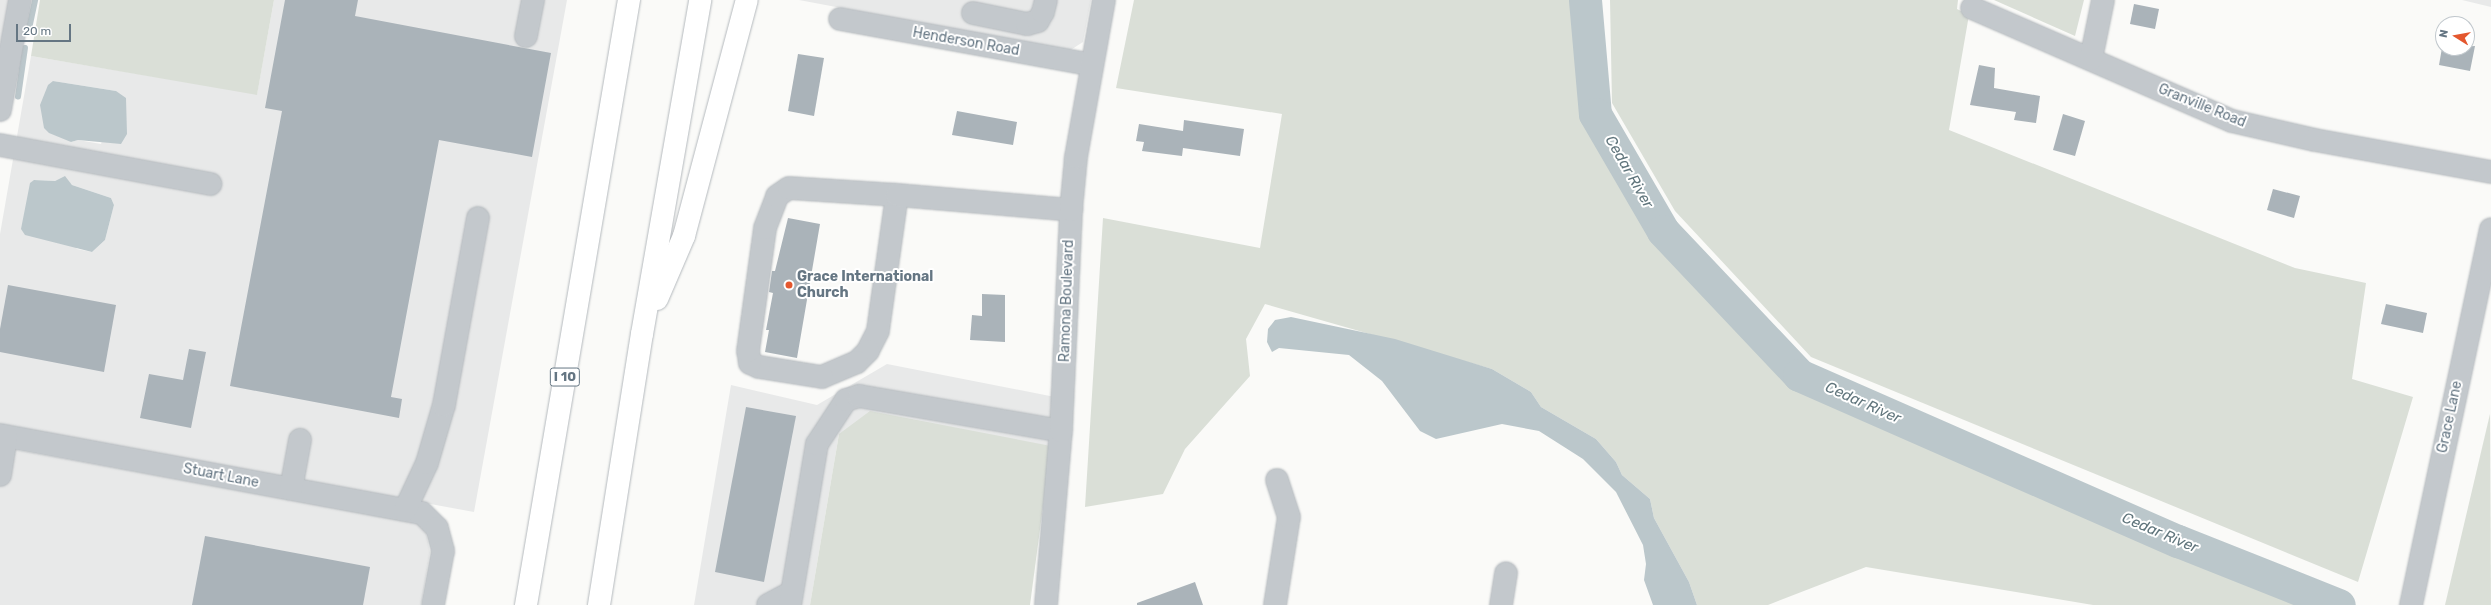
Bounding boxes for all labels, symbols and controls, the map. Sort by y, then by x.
scale bar [18,16,73,42]
north arrow [2435,16,2475,56]
text: 20 m [23,24,51,38]
street label: Henderson Road [911,24,1021,60]
text: N [2437,29,2451,39]
street label: Granville Road [2156,81,2248,131]
water label: Cedar River [1601,132,1657,212]
street label: Ramona Boulevard [1056,239,1078,363]
place label: Grace International Church [797,269,933,302]
marker: Grace International Church [784,280,794,290]
road number: I 10 [549,366,581,388]
water label: Cedar River [1822,378,1904,428]
street label: Grace Lane [2434,379,2466,455]
street label: Stuart Lane [182,460,260,492]
water label: Cedar River [2119,509,2201,557]

